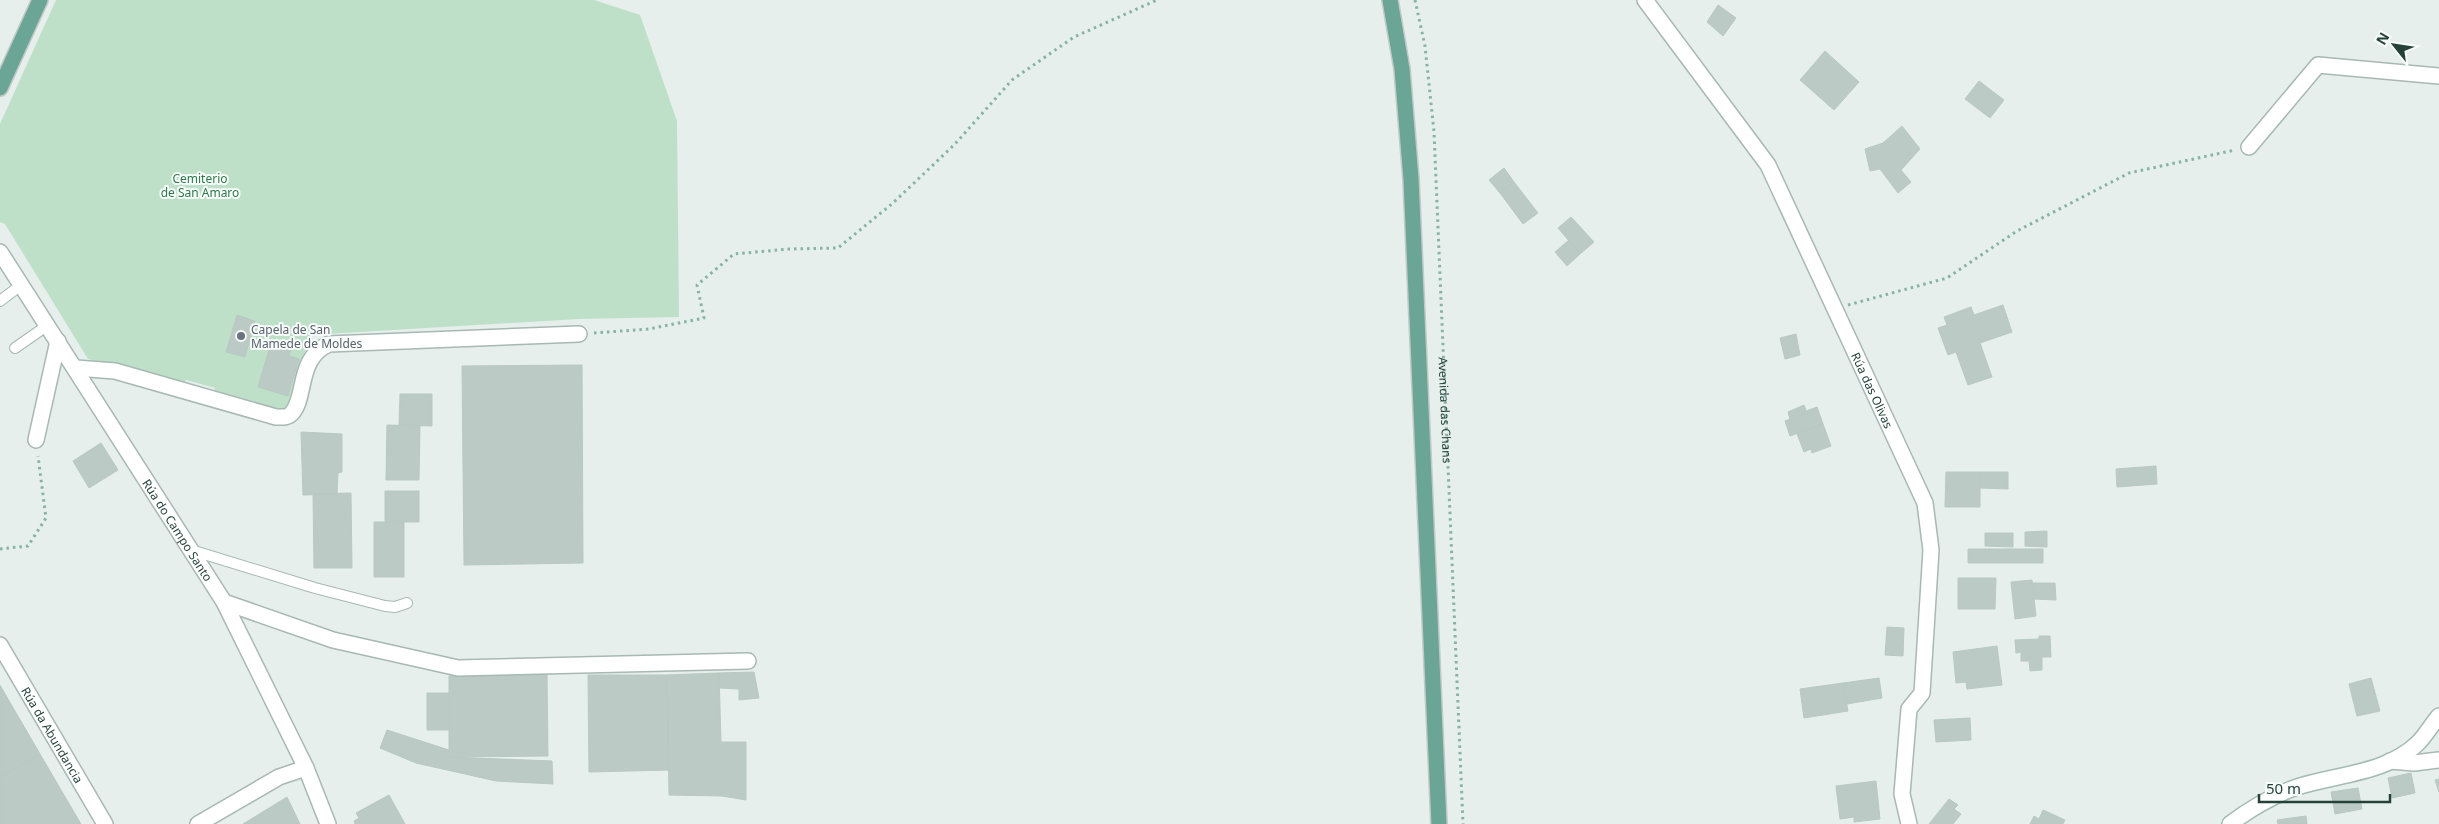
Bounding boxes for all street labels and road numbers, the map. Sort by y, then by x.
street label: Rúa das Olivas [1848,349,1898,431]
street label: Avenida das Chans [1435,357,1456,464]
street label: Rúa do Campo Santo [139,476,217,584]
street label: Rúa da Abundancia [18,683,88,786]

